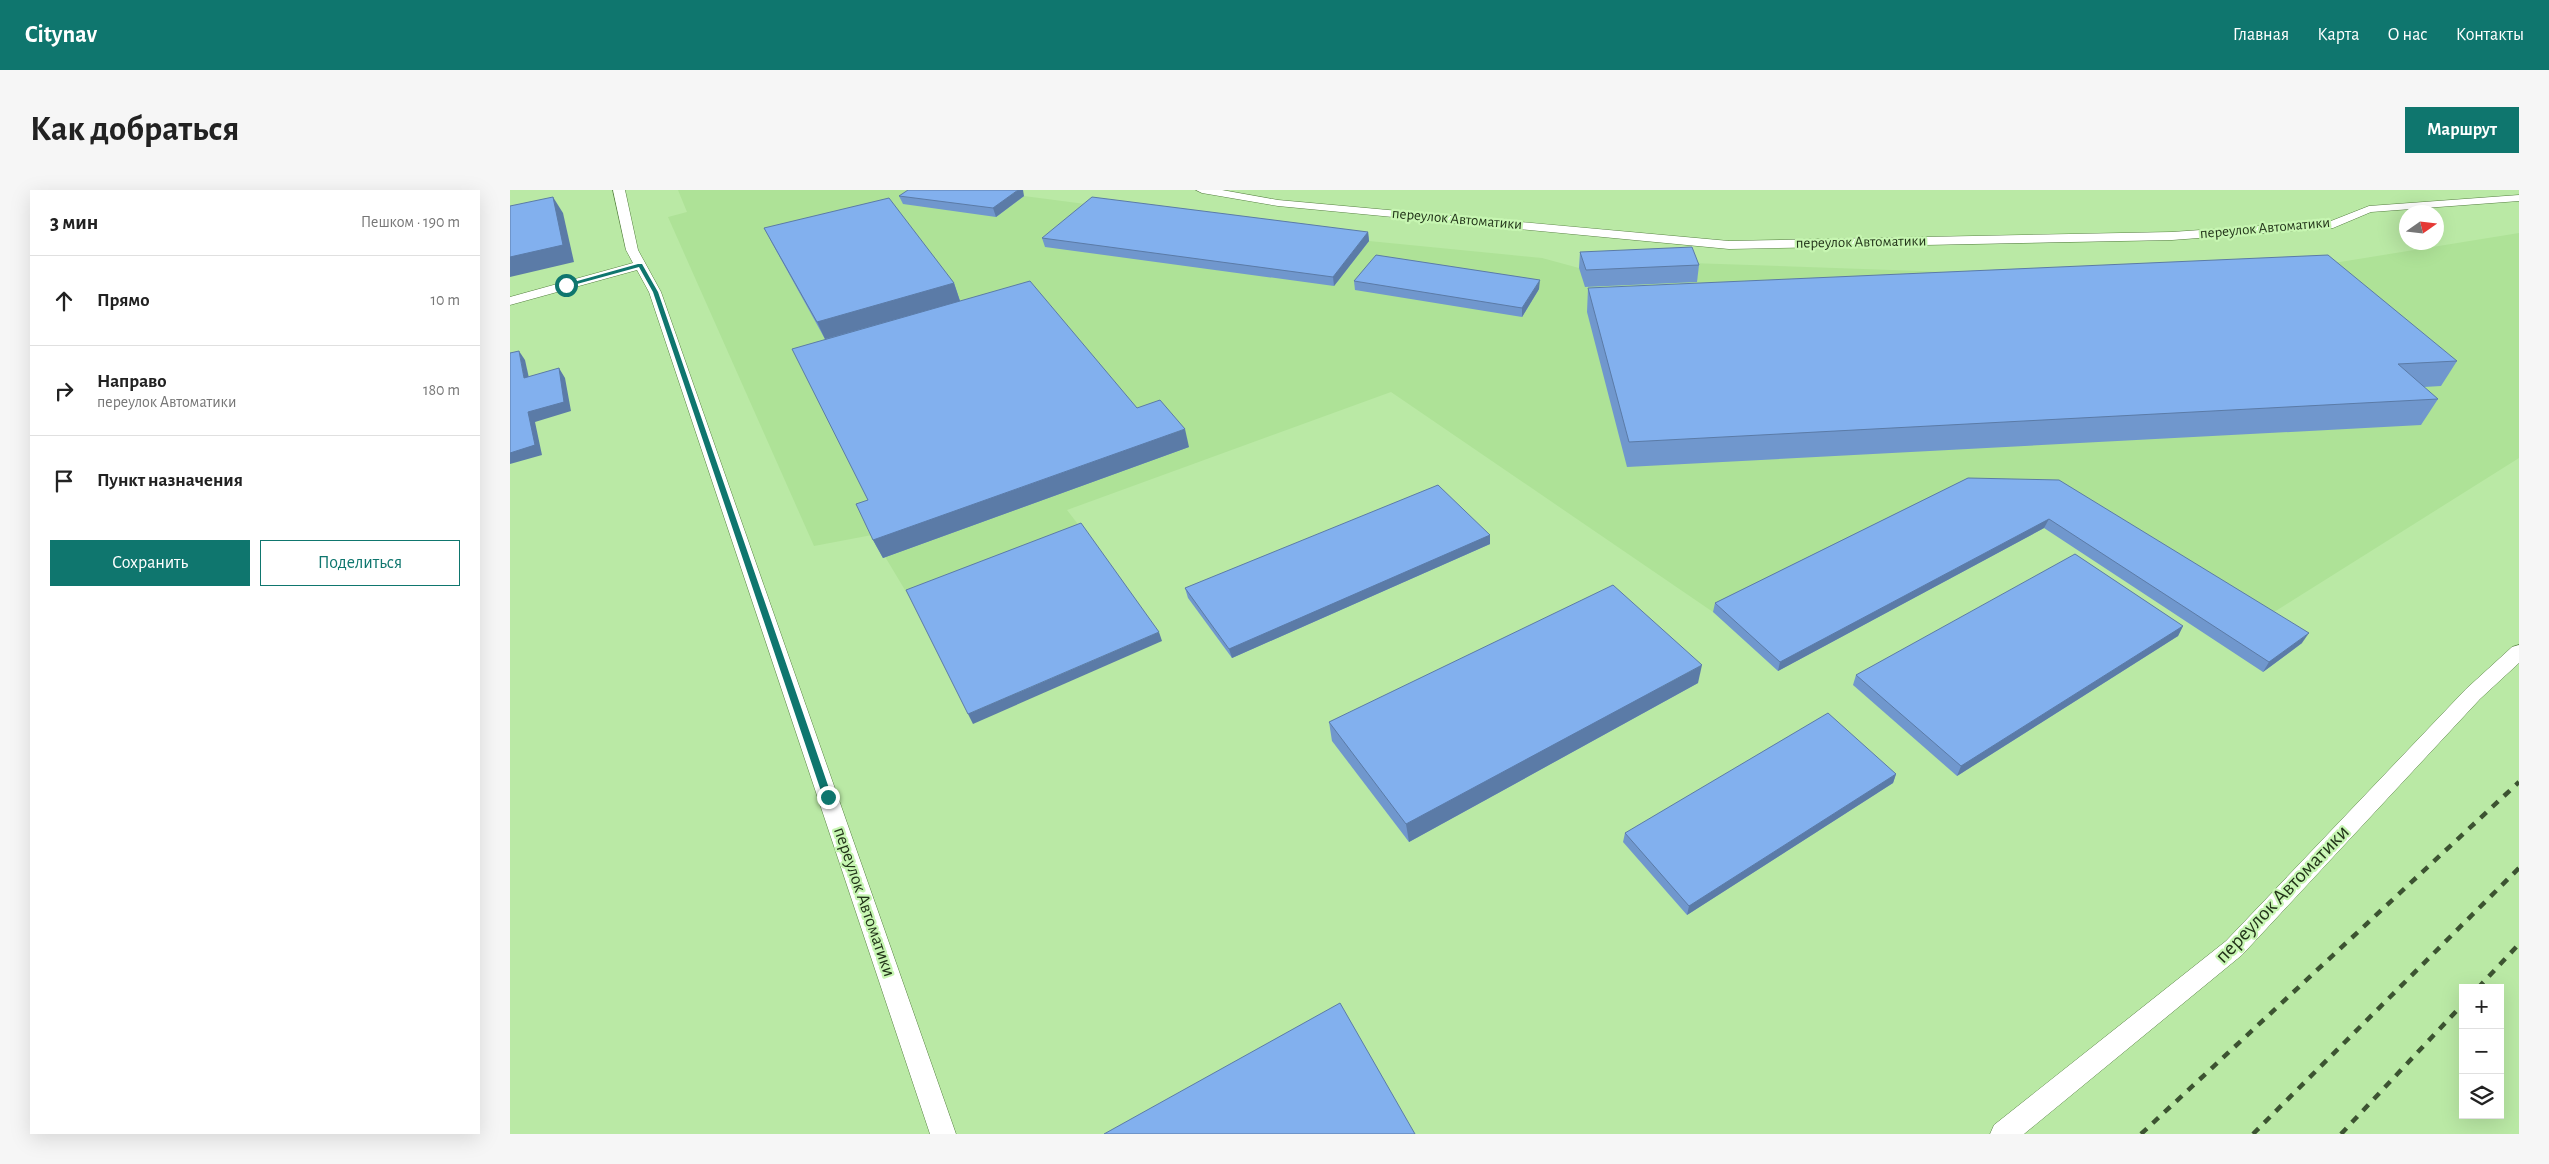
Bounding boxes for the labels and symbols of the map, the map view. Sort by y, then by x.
north arrow [2399,205,2444,250]
street label: переулок Автоматики [1391,206,1523,232]
street label: переулок Автоматики [2199,215,2331,241]
street label: переулок Автоматики [1796,233,1926,251]
route start [555,274,578,297]
route end [817,786,840,809]
street label: переулок Автоматики [2211,821,2353,967]
street label: переулок Автоматики [830,825,898,979]

